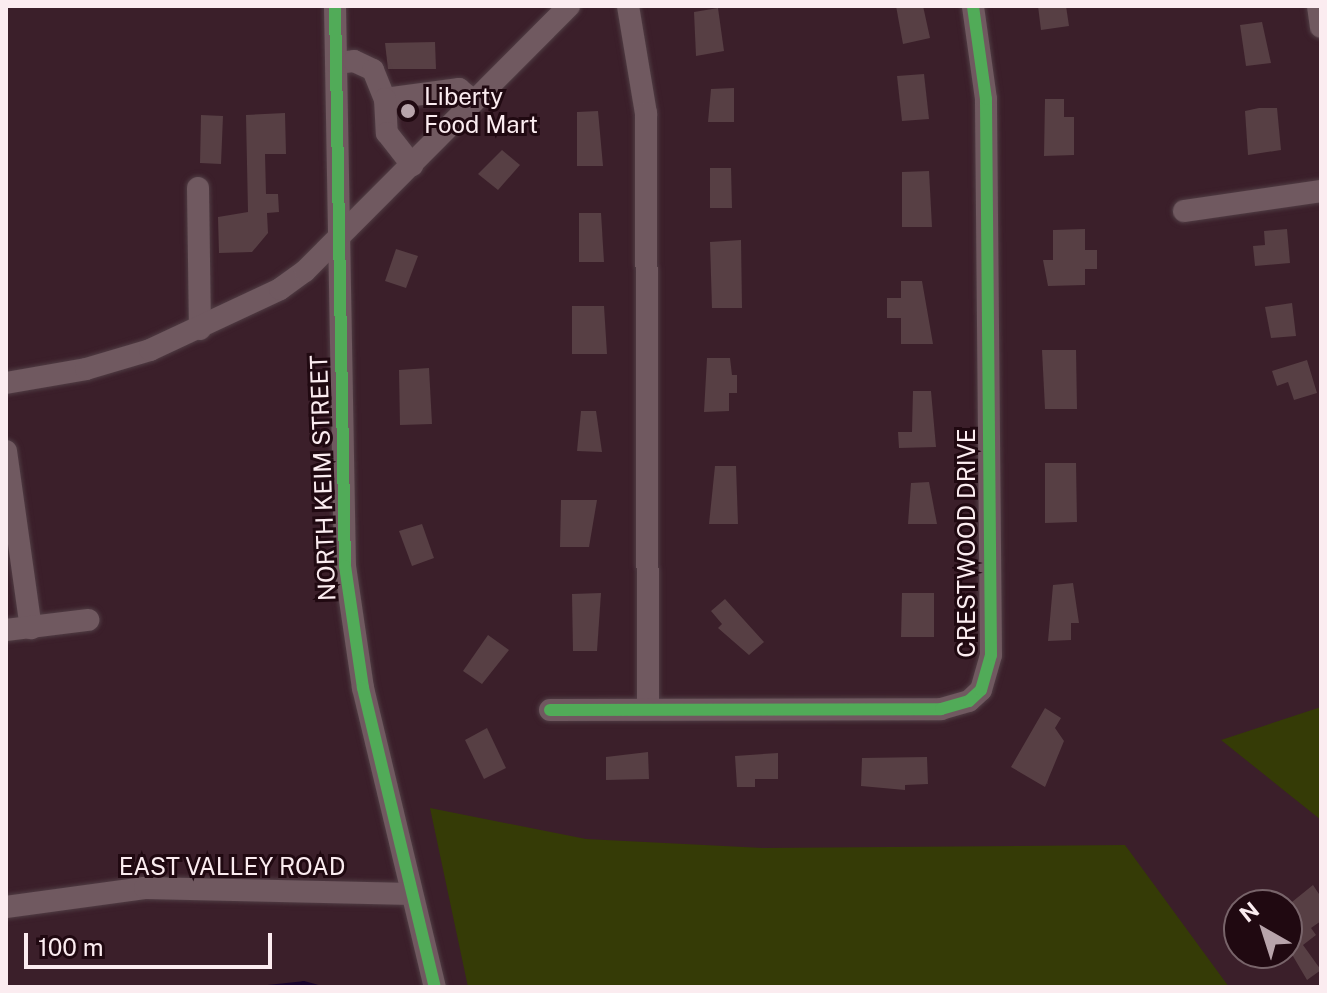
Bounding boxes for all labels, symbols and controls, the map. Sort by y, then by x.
place label: Liberty Food Mart [424,83,538,139]
marker: Liberty Food Mart [399,102,417,120]
street label: NORTH KEIM STREET [304,354,342,602]
street label: CRESTWOOD DRIVE [953,428,981,658]
street label: EAST VALLEY ROAD [118,853,346,881]
north arrow [1223,889,1303,969]
text: N [1234,896,1264,927]
scale bar [28,917,276,967]
text: 100 m [38,933,104,961]

